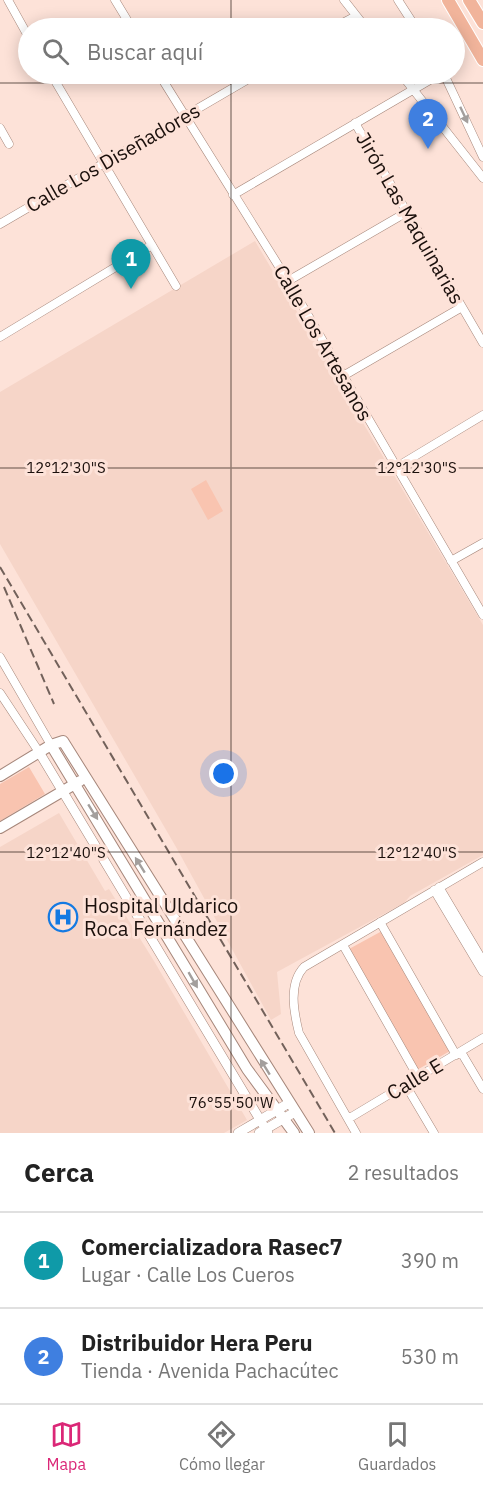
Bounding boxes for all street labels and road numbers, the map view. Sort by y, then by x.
street label: Calle Los Diseñadores [21,97,205,219]
street label: Jirón Las Maquinarias [350,127,471,309]
street label: Calle Los Artesanos [268,260,379,426]
street label: Calle E [382,1051,448,1106]

